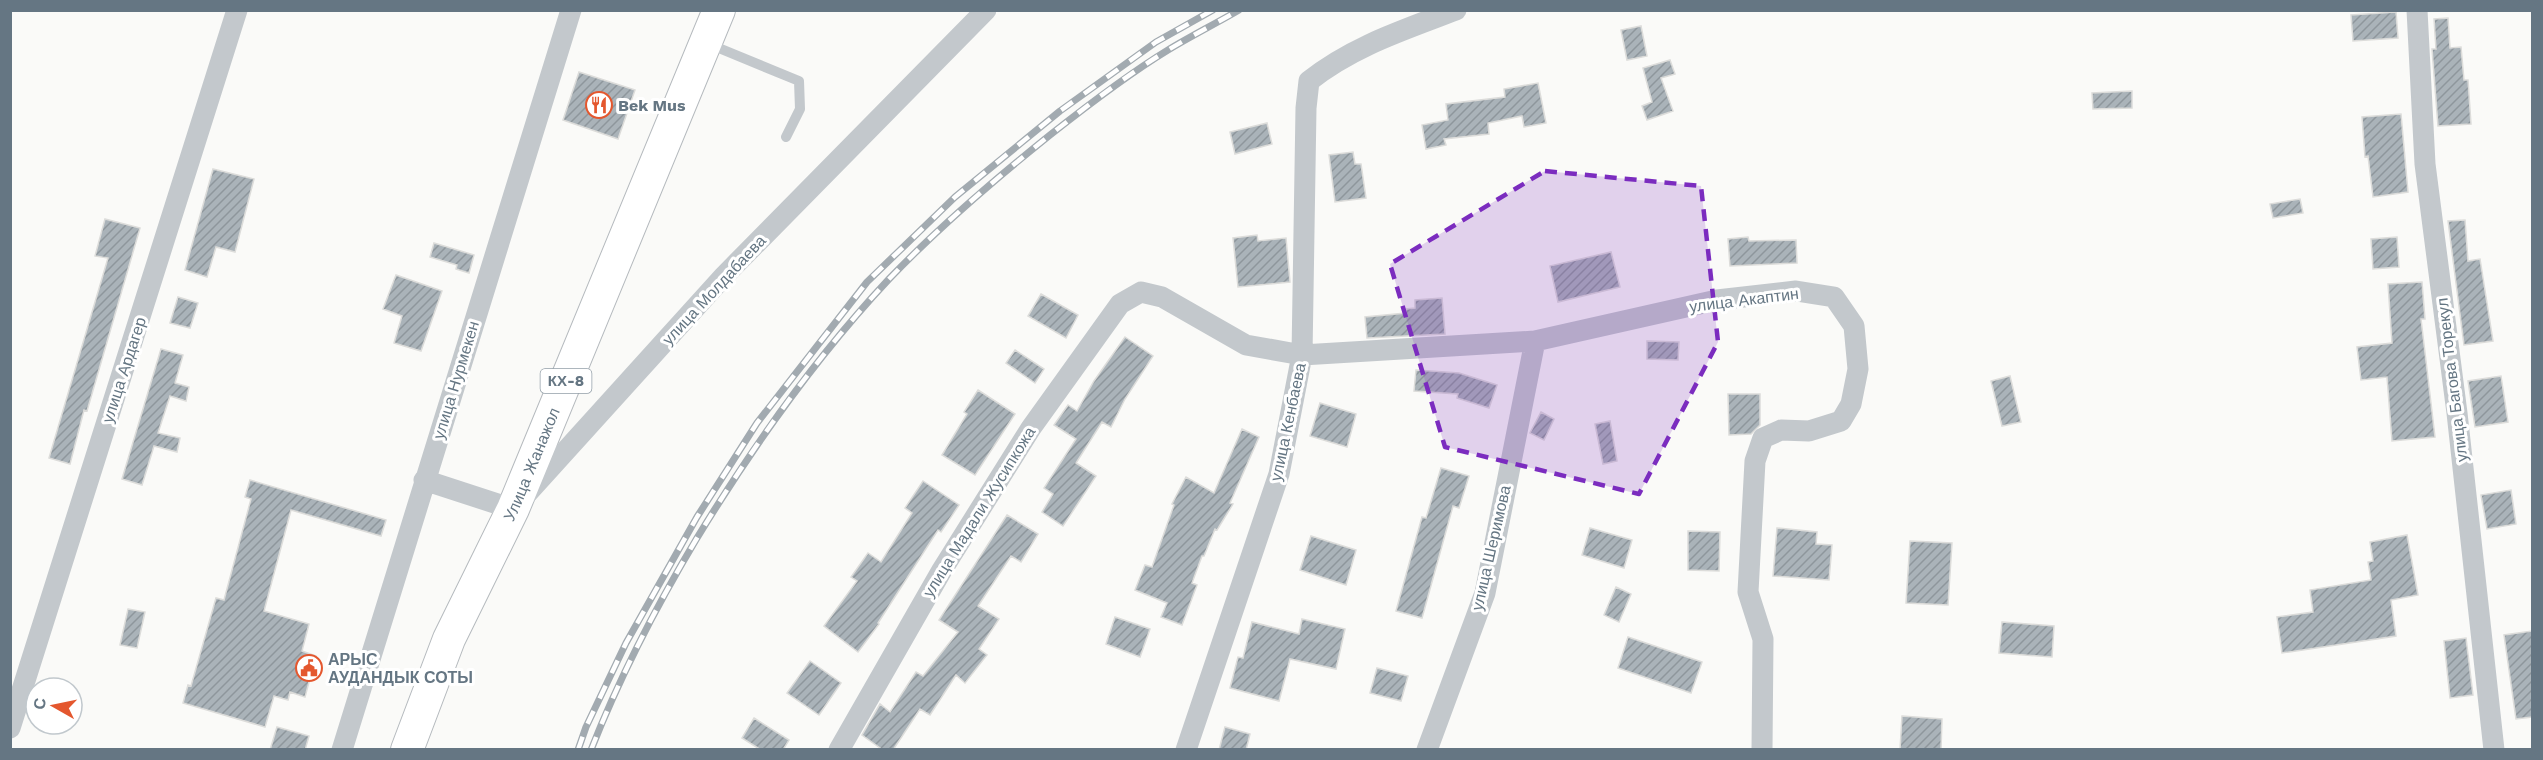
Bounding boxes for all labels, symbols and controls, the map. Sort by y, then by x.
restaurant icon: Bek Mus [584,90,614,120]
place label: Bek Mus [618,96,686,115]
street label: улица Молдабаева [658,231,770,349]
street label: улица Акаптин [1688,284,1800,316]
street label: улица Багова Торекул [2432,297,2472,463]
street label: улица Ардагер [98,315,150,425]
street label: улица Нурмекен [429,319,483,441]
street label: улица Кенбаева [1266,361,1310,483]
road number: КХ-8 [540,369,592,393]
street label: Улица Жанажол [499,405,563,524]
street label: улица Мадали Жусипкожа [919,423,1039,601]
street label: улица Шеримова [1467,483,1515,612]
place label: АРЫС АУДАНДЫК СОТЫ [328,650,473,687]
public building icon: АРЫС АУДАНДЫК СОТЫ [294,653,324,683]
north arrow [24,676,84,736]
text: С [29,696,50,711]

